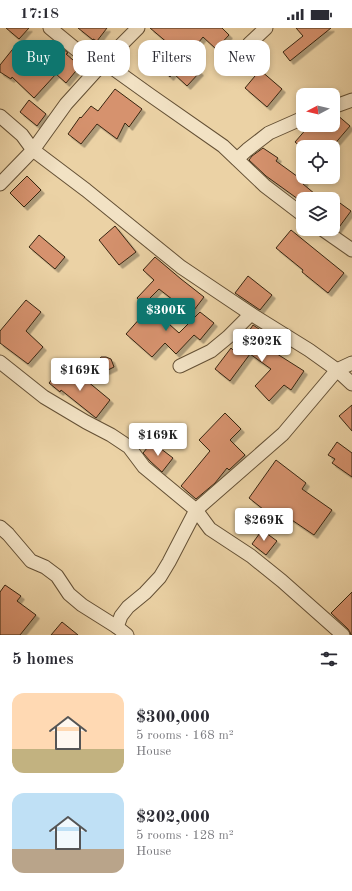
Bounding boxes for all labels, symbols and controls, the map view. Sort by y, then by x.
text: 17:18 [20,7,59,22]
chip: Buy [12,40,65,76]
chip: Rent [73,40,130,76]
chip: Filters [138,40,206,76]
chip: New [214,40,270,76]
north arrow [296,88,340,132]
map controls [296,88,340,236]
button: locate [296,140,340,184]
button: layers [296,192,340,236]
pin: $300K [138,298,194,332]
text: $300K [146,304,186,317]
pin: $202K [234,329,290,363]
text: $202K [242,335,282,348]
pin: $169K [52,358,108,392]
text: $169K [60,364,100,377]
pin: $169K [130,423,186,457]
text: $169K [138,429,178,442]
pin: $269K [236,508,292,542]
text: $269K [244,514,284,527]
icon: filters [318,648,340,670]
text: 5 homes [12,651,74,668]
icon: home [44,709,92,757]
text: $300,000 [136,709,210,726]
text: 5 rooms · 168 m² [136,729,234,742]
text: House [136,745,171,758]
icon: home [44,809,92,857]
text: $202,000 [136,809,210,826]
text: 5 rooms · 128 m² [136,829,234,842]
text: House [136,845,171,858]

